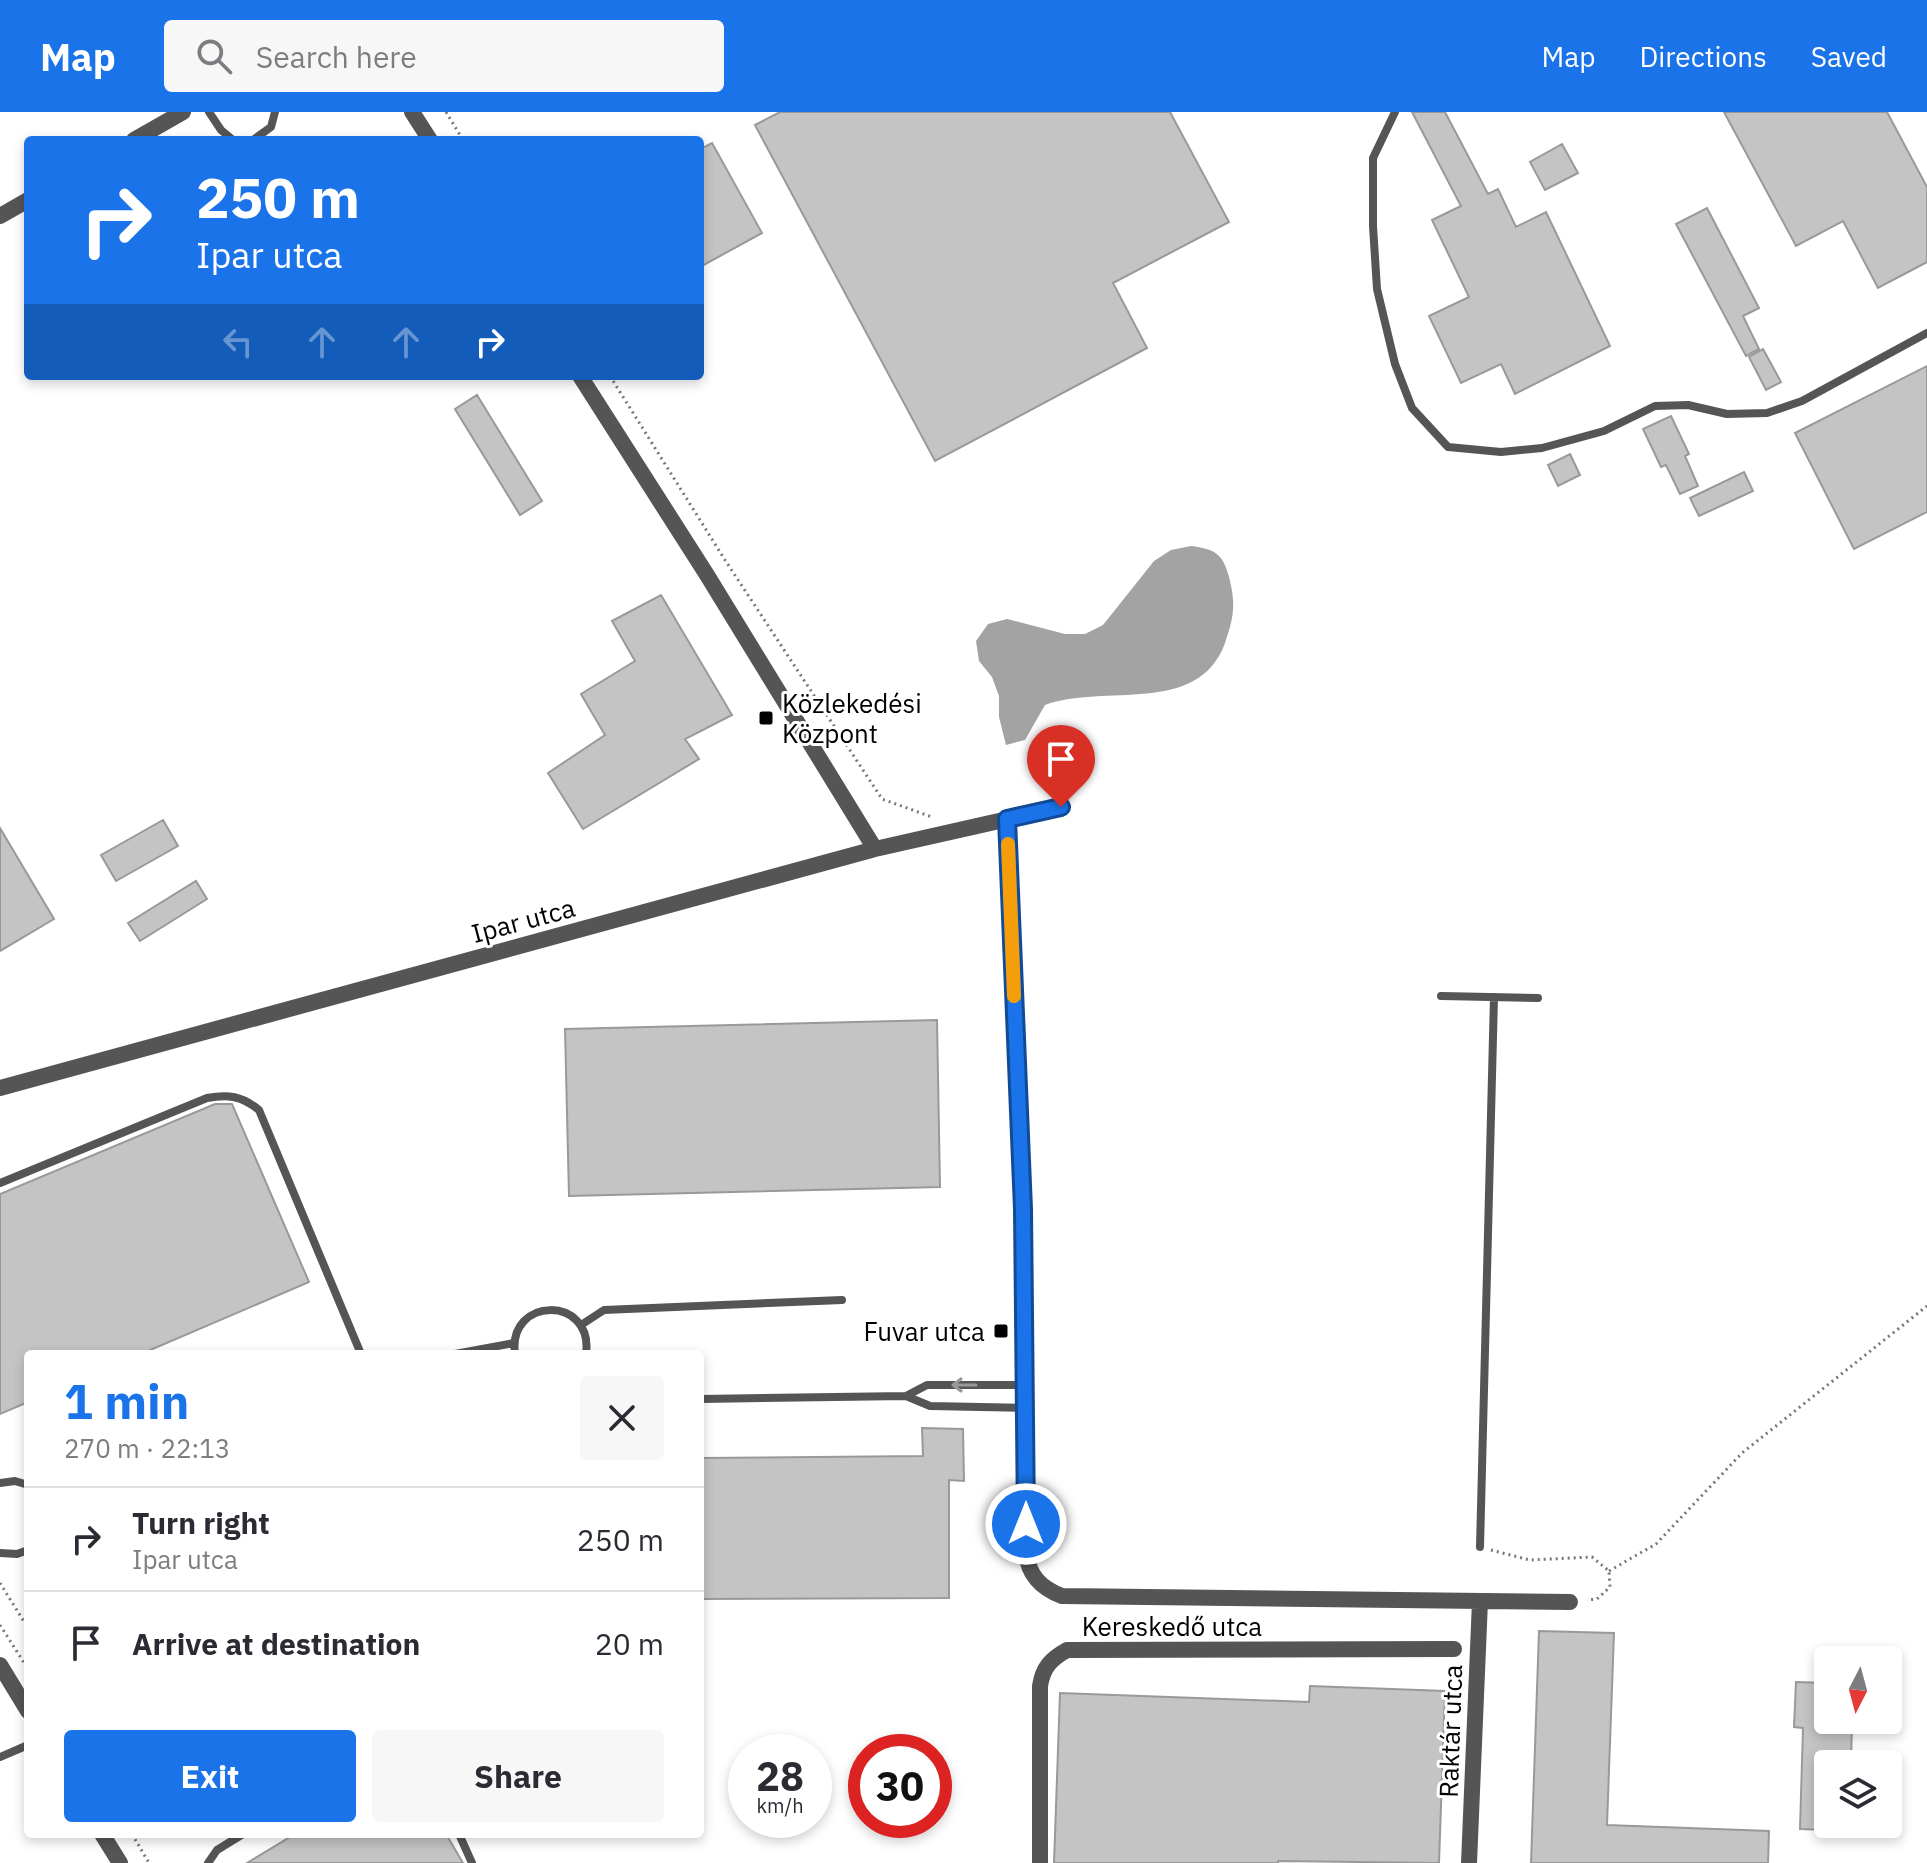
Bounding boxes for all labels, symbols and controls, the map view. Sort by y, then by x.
search box [164,20,724,92]
text: Map [40,32,116,81]
icon: search [192,34,236,78]
text: Search here [256,37,417,76]
text: Map [1541,38,1595,75]
text: Directions [1639,38,1767,75]
text: Saved [1811,38,1887,75]
text: 250 m [196,161,360,233]
icon: right [64,168,168,272]
text: Ipar utca [196,231,342,278]
icon: left [216,320,260,364]
icon: ahead [300,320,344,364]
icon: ahead [384,320,428,364]
icon: right [468,320,512,364]
place label: Közlekedési Központ [782,686,922,750]
marker: Közlekedési Központ [757,709,775,727]
pin [1027,725,1095,807]
icon: arrive [1039,737,1083,781]
street label: Ipar utca [468,890,579,950]
place label: Fuvar utca [863,1314,985,1348]
marker: Fuvar utca [992,1322,1010,1340]
text: 1 min [64,1370,189,1432]
button: close [580,1376,664,1460]
one-way arrow [951,1377,978,1393]
text: 270 m · 22:13 [64,1431,230,1465]
position arrow [984,1482,1068,1566]
text: Turn right [132,1503,270,1542]
icon: right [64,1517,108,1561]
text: 250 m [577,1520,664,1559]
text: Ipar utca [132,1542,238,1576]
street label: Kereskedő utca [1082,1609,1262,1643]
icon: arrive [64,1621,108,1665]
text: Arrive at destination [132,1624,420,1663]
text: 20 m [595,1624,664,1663]
north arrow [1814,1646,1902,1734]
map controls [1814,1646,1902,1838]
street label: Raktár utca [1431,1664,1469,1798]
button: Exit [64,1730,356,1822]
button: Share [372,1730,664,1822]
speed limit sign: 30 [848,1734,952,1838]
text: 28 [756,1750,804,1802]
button: layers [1814,1750,1902,1838]
text: km/h [756,1792,804,1819]

